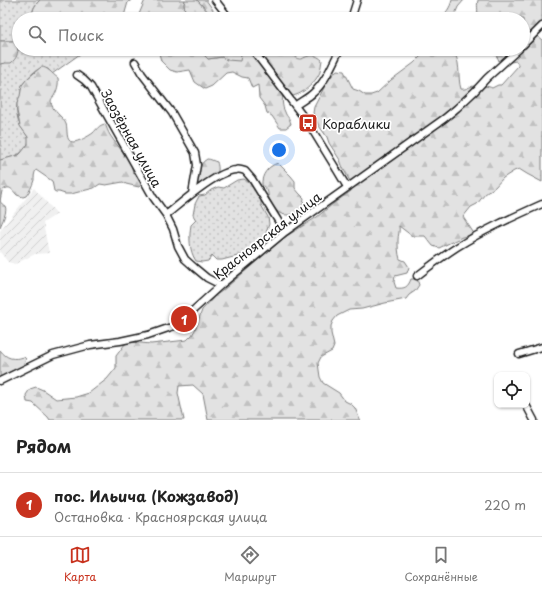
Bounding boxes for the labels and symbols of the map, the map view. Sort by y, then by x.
street label: Заозёрная улица [97,85,167,191]
bus stop icon: Кораблики [297,112,319,134]
place label: Кораблики [322,114,391,133]
your location [269,140,289,160]
street label: Красноярская улица [209,186,326,283]
pin: 1 [171,304,197,334]

